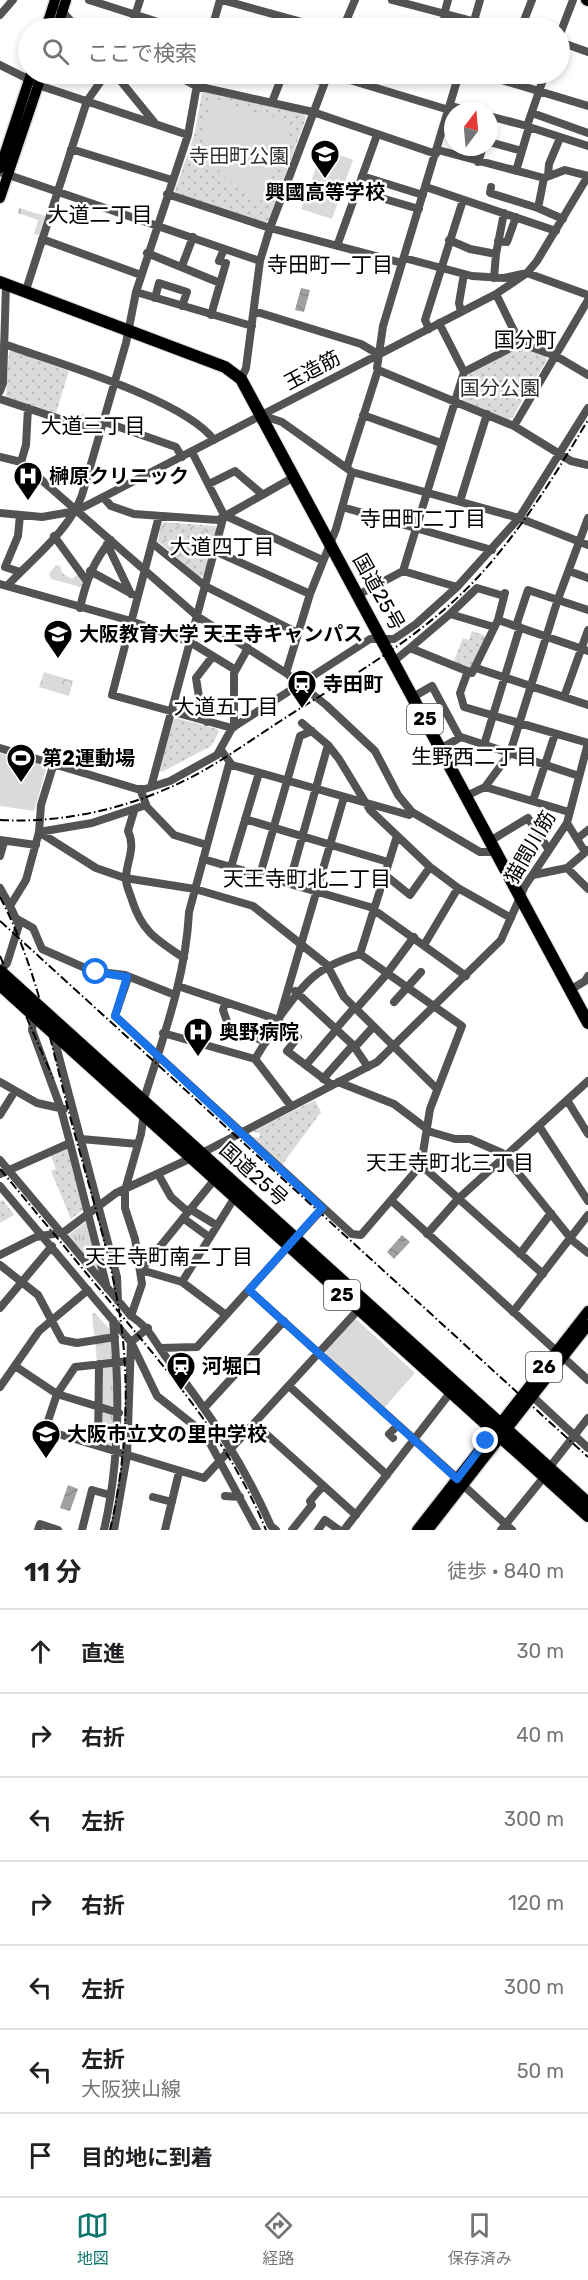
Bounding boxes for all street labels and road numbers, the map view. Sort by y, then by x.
street label: 玉造筋 [280,345,344,395]
street label: 国道25号 [348,550,410,634]
road number: 25 [407,704,443,734]
street label: 猫間川筋 [500,806,560,888]
street label: 国道25号 [215,1137,293,1211]
road number: 25 [324,1280,360,1310]
road number: 26 [526,1352,562,1382]

